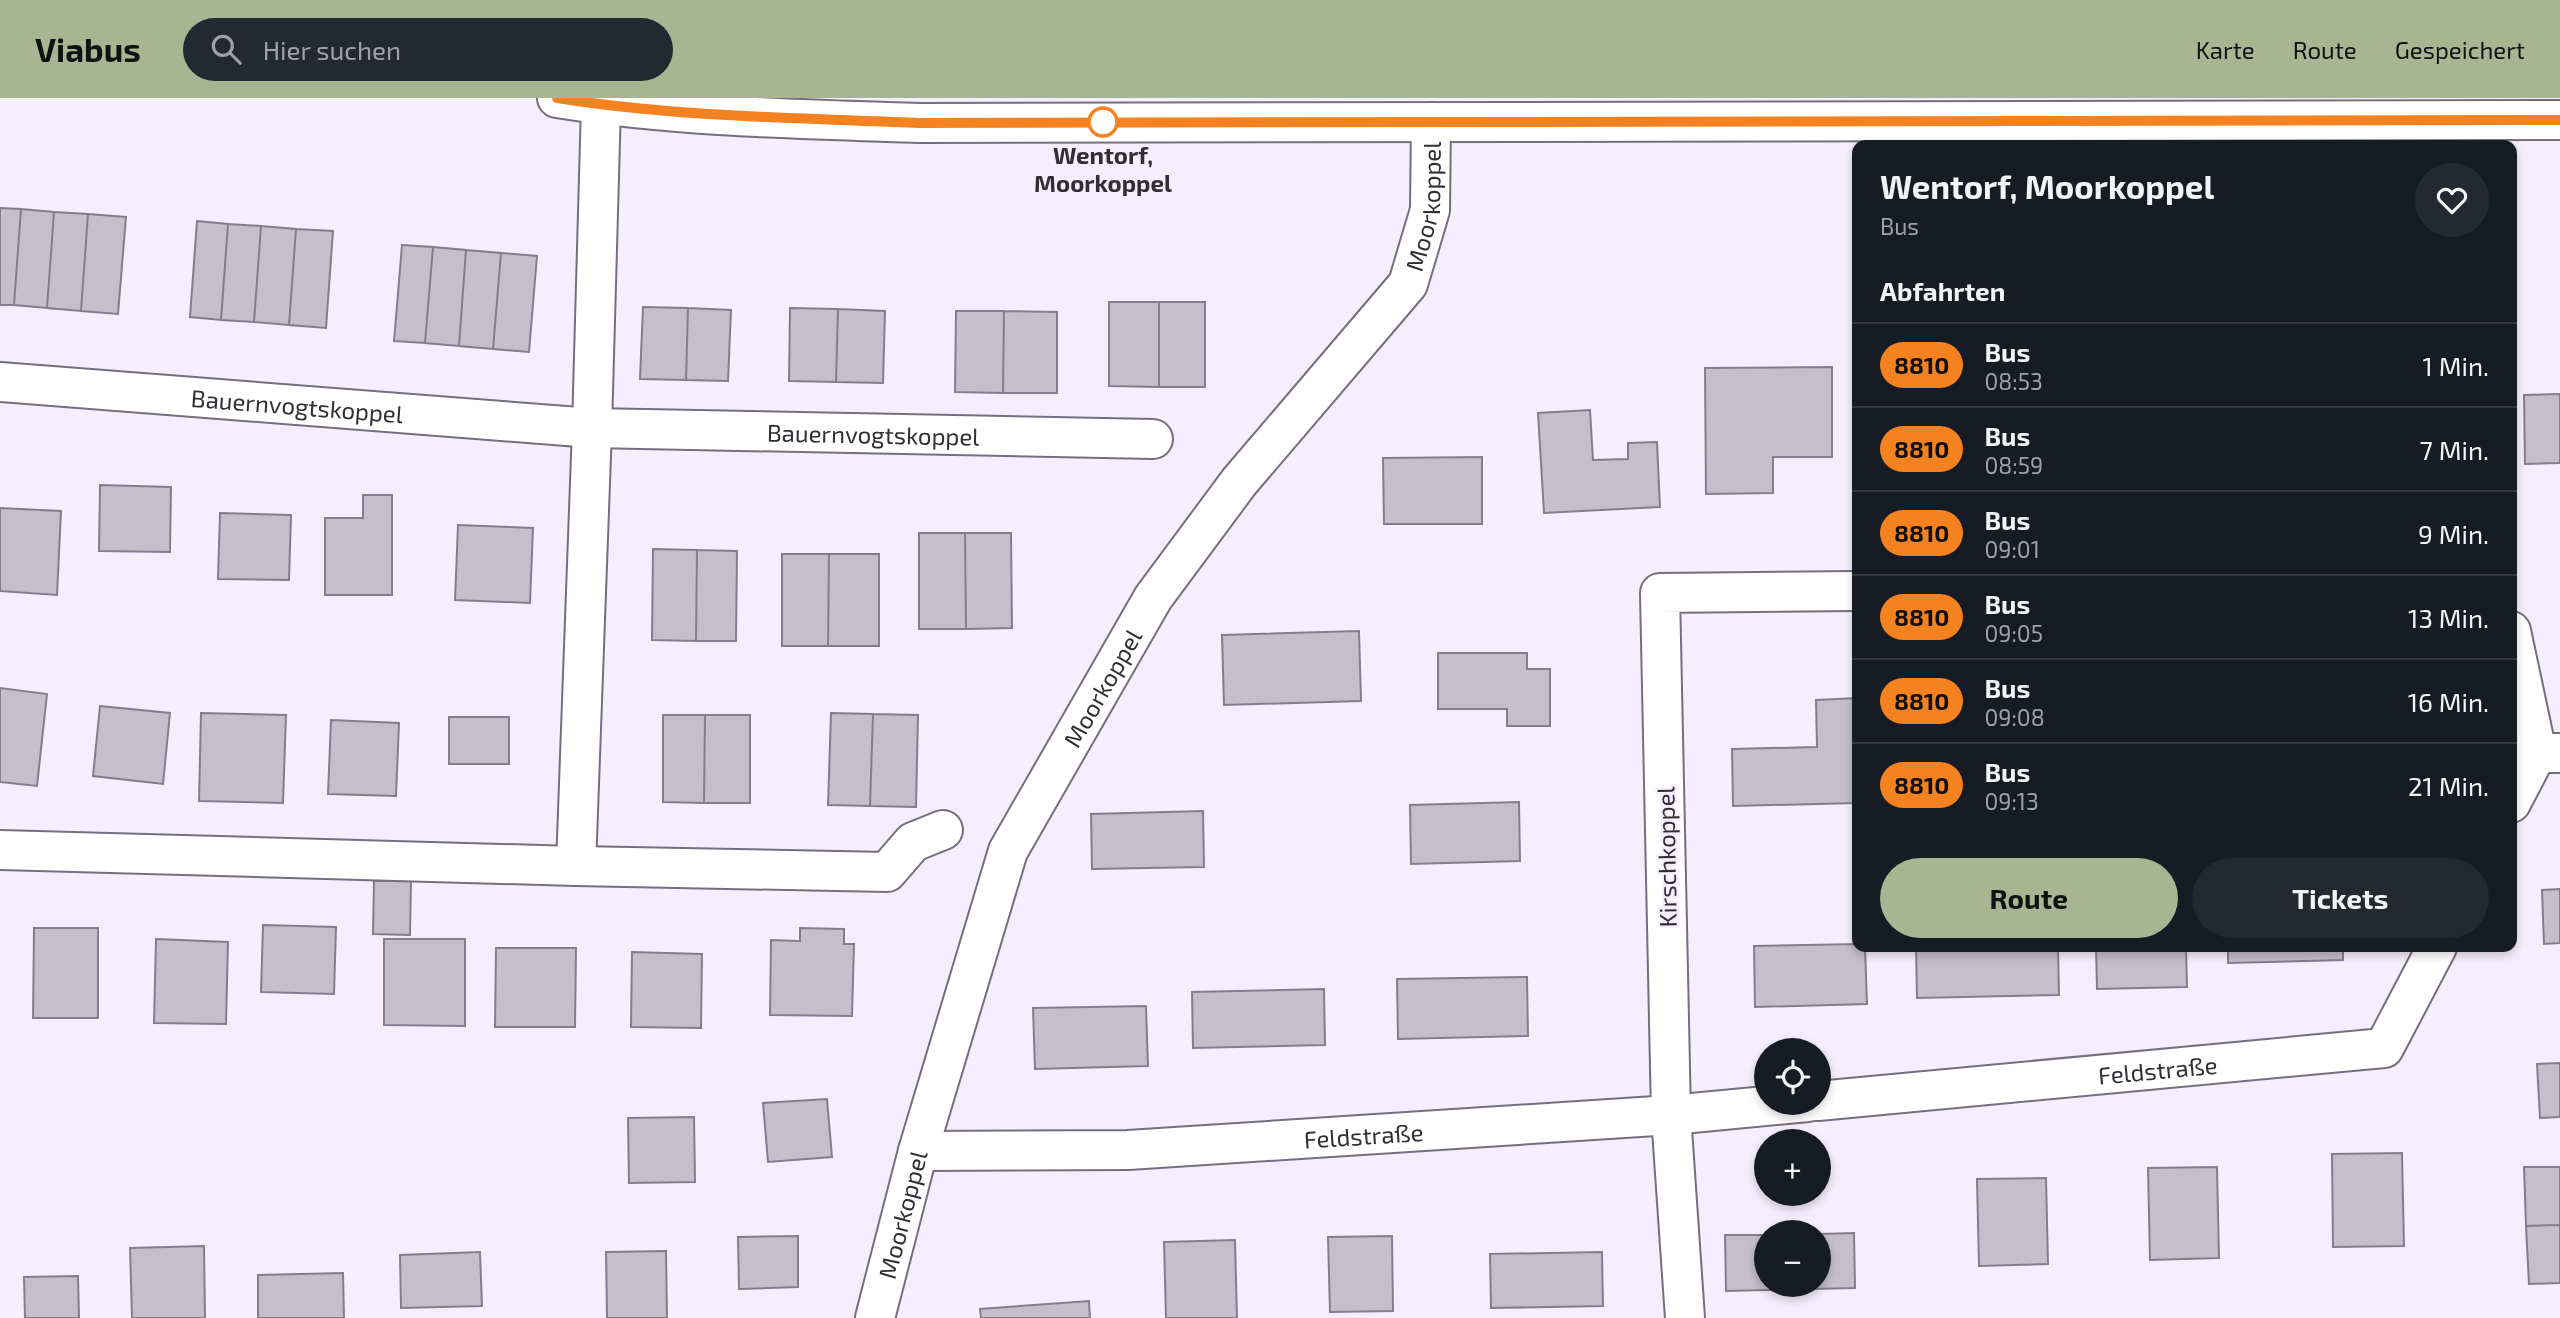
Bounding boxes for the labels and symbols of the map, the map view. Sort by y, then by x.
marker: Wentorf, Moorkoppel [1088,107,1118,137]
place label: Wentorf, Moorkoppel [1034,140,1172,197]
street label: Moorkoppel [1398,141,1445,274]
street label: Bauernvogtskoppel [190,382,404,428]
street label: Bauernvogtskoppel [767,417,980,450]
street label: Moorkoppel [1056,623,1147,752]
street label: Kirschkoppel [1650,786,1682,928]
street label: Feldstraße [2097,1049,2218,1089]
street label: Feldstraße [1303,1117,1424,1153]
street label: Moorkoppel [871,1147,932,1282]

